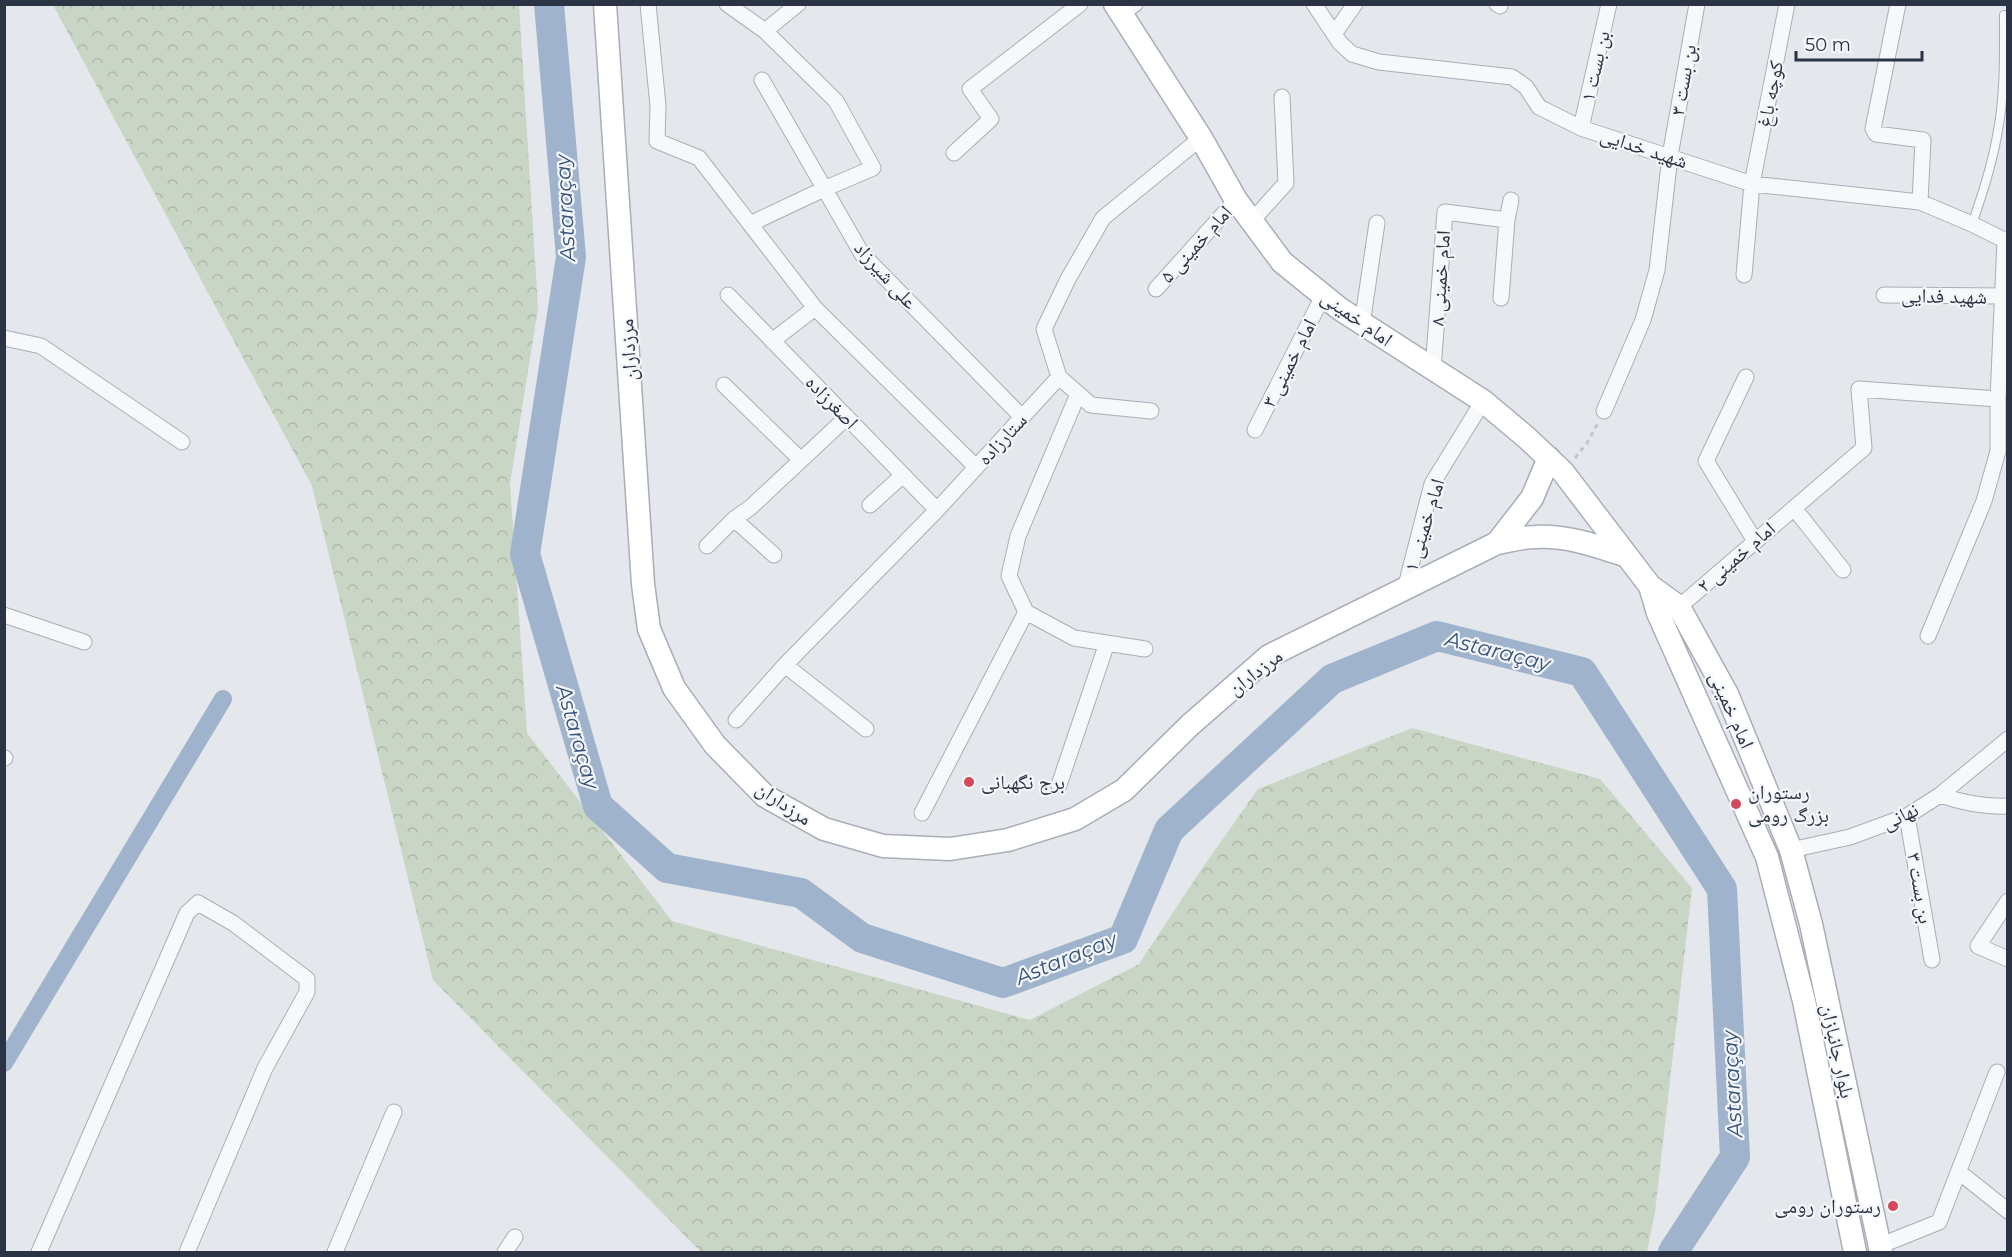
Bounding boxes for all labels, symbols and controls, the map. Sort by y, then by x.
scale bar [1796,24,1922,62]
street label: بن بست ۱ [1575,28,1615,104]
text: 50 m [1805,34,1851,56]
street label: بن بست ۳ [1665,43,1701,117]
street label: کوچه باغ [1752,59,1789,130]
street label: شهید خدایی [1597,123,1691,173]
water label: Astaraçay [550,152,580,264]
street label: امام خمینی ۵ [1155,200,1239,289]
street label: امام خمینی ۸ [1425,229,1457,327]
street label: علی شیرزاد [849,236,923,314]
street label: شهید فدایی [1901,283,1987,309]
street label: امام خمینی [1315,285,1397,353]
street label: امام خمینی ۳ [1257,315,1323,412]
street label: مرزداران [614,318,642,382]
street label: اصغرزاده [801,370,863,434]
street label: ستارزاده [972,408,1032,470]
street label: امام خمینی ۱ [1398,476,1451,575]
street label: امام خمینی ۲ [1692,516,1781,599]
water label: Astaraçay [1441,625,1555,676]
street label: مرزداران [1223,644,1287,700]
street label: امام خمینی [1703,668,1760,753]
water label: Astaraçay [551,680,605,793]
place label: برج نگهبانی [981,770,1065,795]
marker: برج نگهبانی [962,775,976,789]
street label: مرزداران [752,776,816,830]
place label: رستوران بزرگ رومی [1748,780,1829,827]
marker: رستوران بزرگ رومی [1729,797,1743,811]
street label: نهانی [1878,797,1922,835]
street label: بن بست ۳ [1902,851,1938,925]
water label: Astaraçay [1010,926,1122,990]
street label: بلوار جانبازان [1816,1002,1860,1100]
water label: Astaraçay [1717,1028,1747,1140]
place label: رستوران رومی [1774,1194,1881,1218]
marker: رستوران رومی [1886,1199,1900,1213]

